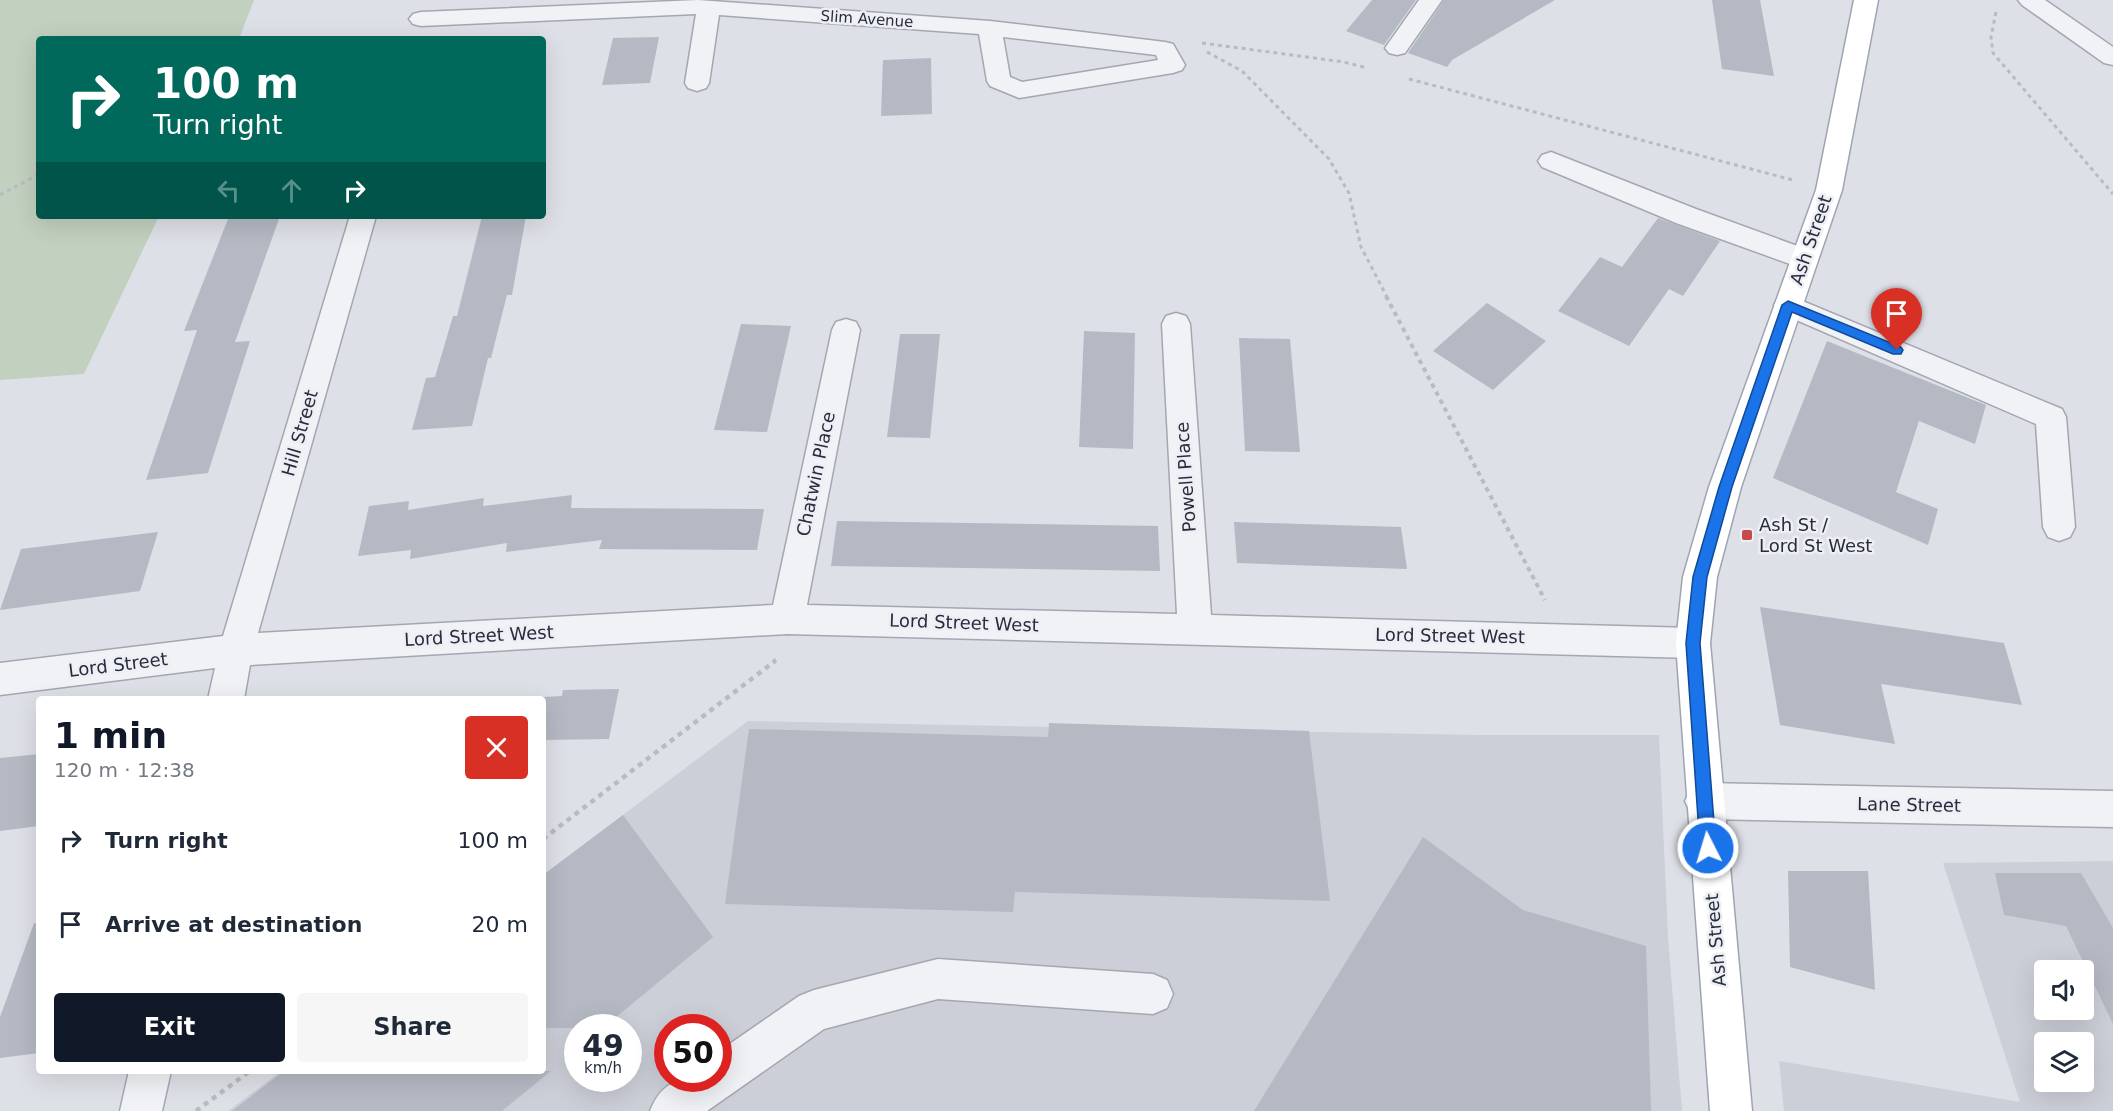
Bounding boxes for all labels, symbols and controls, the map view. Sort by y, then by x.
street label: Slim Avenue [820,7,914,31]
text: 100 m [153,59,299,108]
icon: right [54,60,132,138]
text: Turn right [153,109,282,140]
icon: left [212,174,245,207]
icon: ahead [275,174,308,207]
icon: right [338,174,371,207]
street label: Ash Street [1785,192,1836,287]
pin [1871,288,1922,350]
icon: arrive [1880,297,1913,330]
street label: Hill Street [277,387,322,479]
street label: Chatwin Place [792,410,839,538]
street label: Powell Place [1171,421,1200,533]
place label: Ash St / Lord St West [1759,514,1872,556]
marker: Ash St / Lord St West [1740,528,1754,542]
street label: Lord Street West [889,609,1039,636]
street label: Lord Street West [404,621,554,650]
street label: Lord Street West [1375,624,1525,647]
street label: Lord Street [67,648,169,681]
text: 1 min [54,715,167,756]
button: close [465,716,528,779]
text: 120 m · 12:38 [54,758,195,782]
street label: Lane Street [1857,793,1961,816]
position arrow [1676,816,1740,880]
icon: right [54,824,87,857]
text: Turn right [105,828,228,853]
text: 100 m [458,828,528,853]
street label: Ash Street [1701,893,1730,988]
icon: arrive [54,908,87,941]
text: Arrive at destination [105,912,362,937]
text: 20 m [472,912,528,937]
map controls [2034,960,2094,1092]
button: sound [2034,960,2094,1020]
button: Exit [54,993,285,1062]
button: Share [297,993,528,1062]
speed limit sign: 50 [654,1014,732,1092]
text: 49 [582,1028,624,1063]
button: layers [2034,1032,2094,1092]
text: km/h [584,1059,622,1077]

